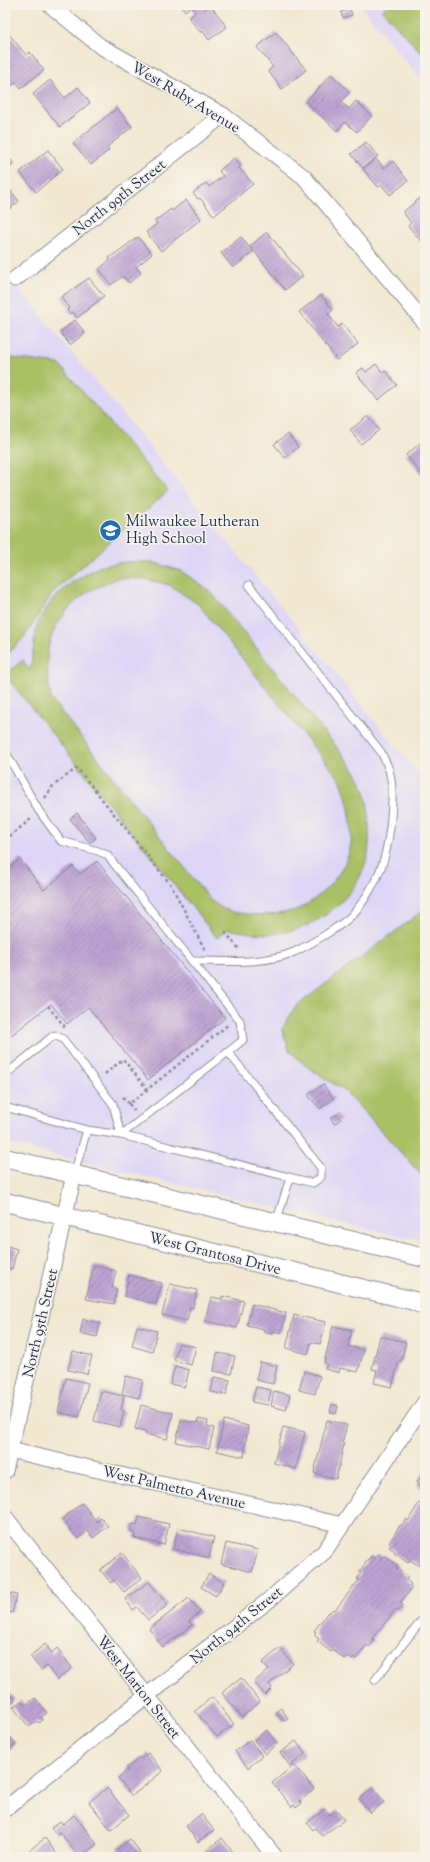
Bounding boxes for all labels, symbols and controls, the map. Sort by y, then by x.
street label: West Ruby Avenue [127,57,244,139]
street label: North 99th Street [69,155,171,241]
place label: Milwaukee Lutheran High School [126,512,260,550]
school or university icon: Milwaukee Lutheran High School [98,517,124,543]
street label: West Grantosa Drive [146,1228,283,1281]
street label: North 95th Street [19,1267,64,1380]
street label: West Palmetto Avenue [100,1462,248,1515]
street label: North 94th Street [186,1582,288,1670]
street label: West Marion Street [91,1632,185,1744]

